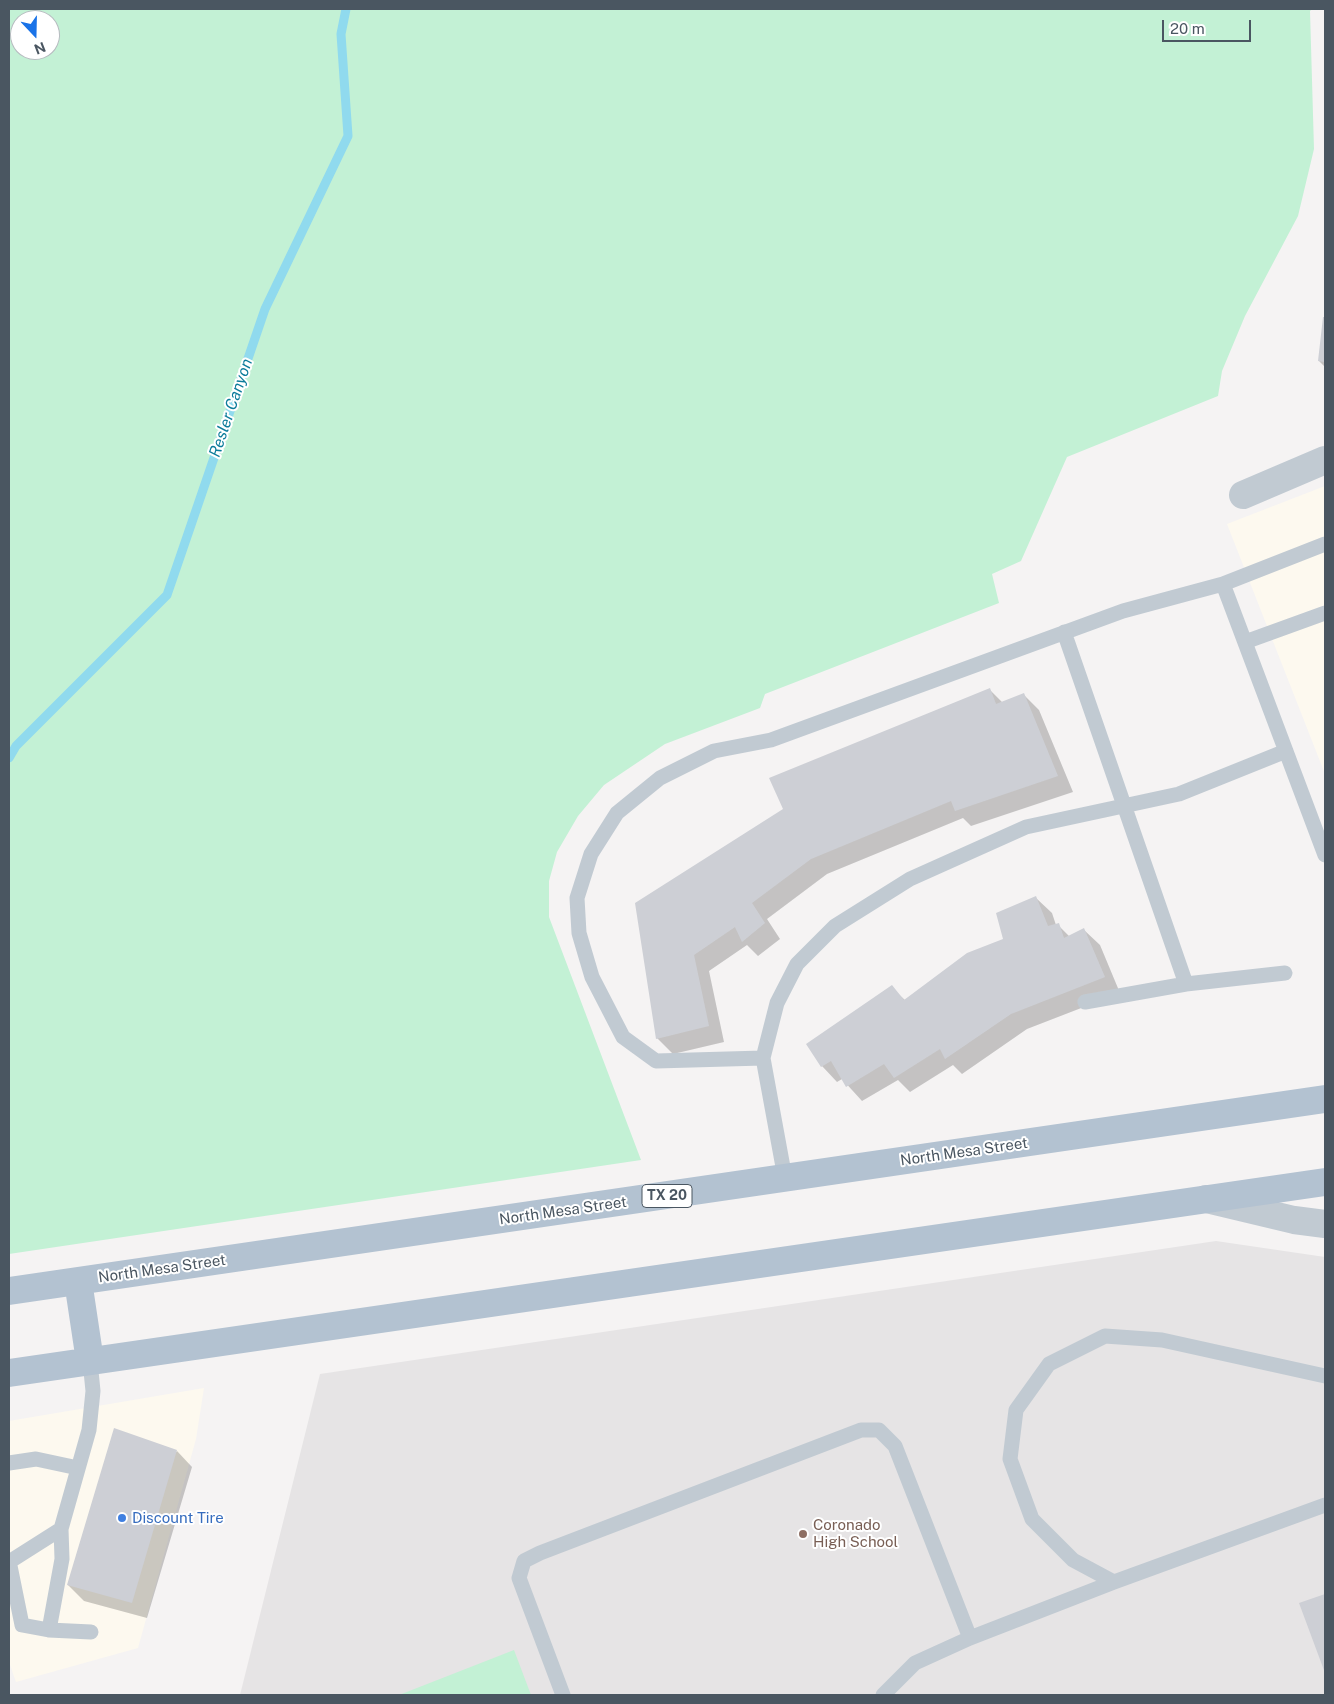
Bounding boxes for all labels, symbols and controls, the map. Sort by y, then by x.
north arrow [10,10,60,60]
scale bar [1164,10,1253,42]
text: 20 m [1170,20,1205,37]
text: N [32,39,48,57]
water label: Resler Canyon [205,356,257,460]
street label: North Mesa Street [899,1134,1029,1170]
road number: TX 20 [642,1184,692,1208]
street label: North Mesa Street [498,1193,628,1229]
street label: North Mesa Street [97,1251,227,1287]
place label: Discount Tire [132,1509,224,1527]
marker: Discount Tire [116,1512,128,1524]
place label: Coronado High School [813,1516,898,1551]
marker: Coronado High School [797,1528,809,1540]

